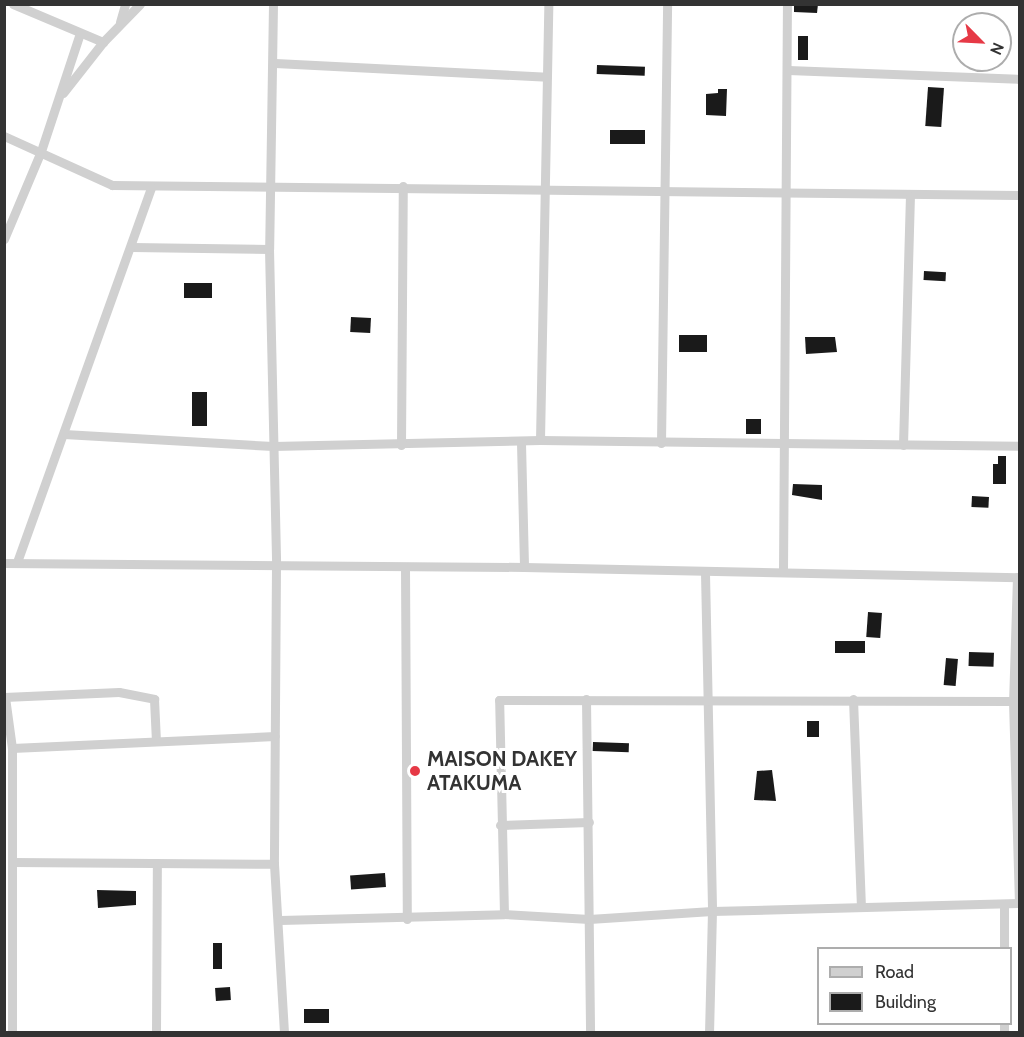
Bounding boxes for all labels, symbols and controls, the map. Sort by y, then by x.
north arrow [952,12,1012,72]
text: N [986,40,1008,58]
place label: MAISON DAKEY ATAKUMA [427,746,577,796]
marker: MAISON DAKEY ATAKUMA [408,764,422,778]
legend [817,947,1012,1025]
text: Road [875,961,914,983]
text: Building [875,991,936,1013]

